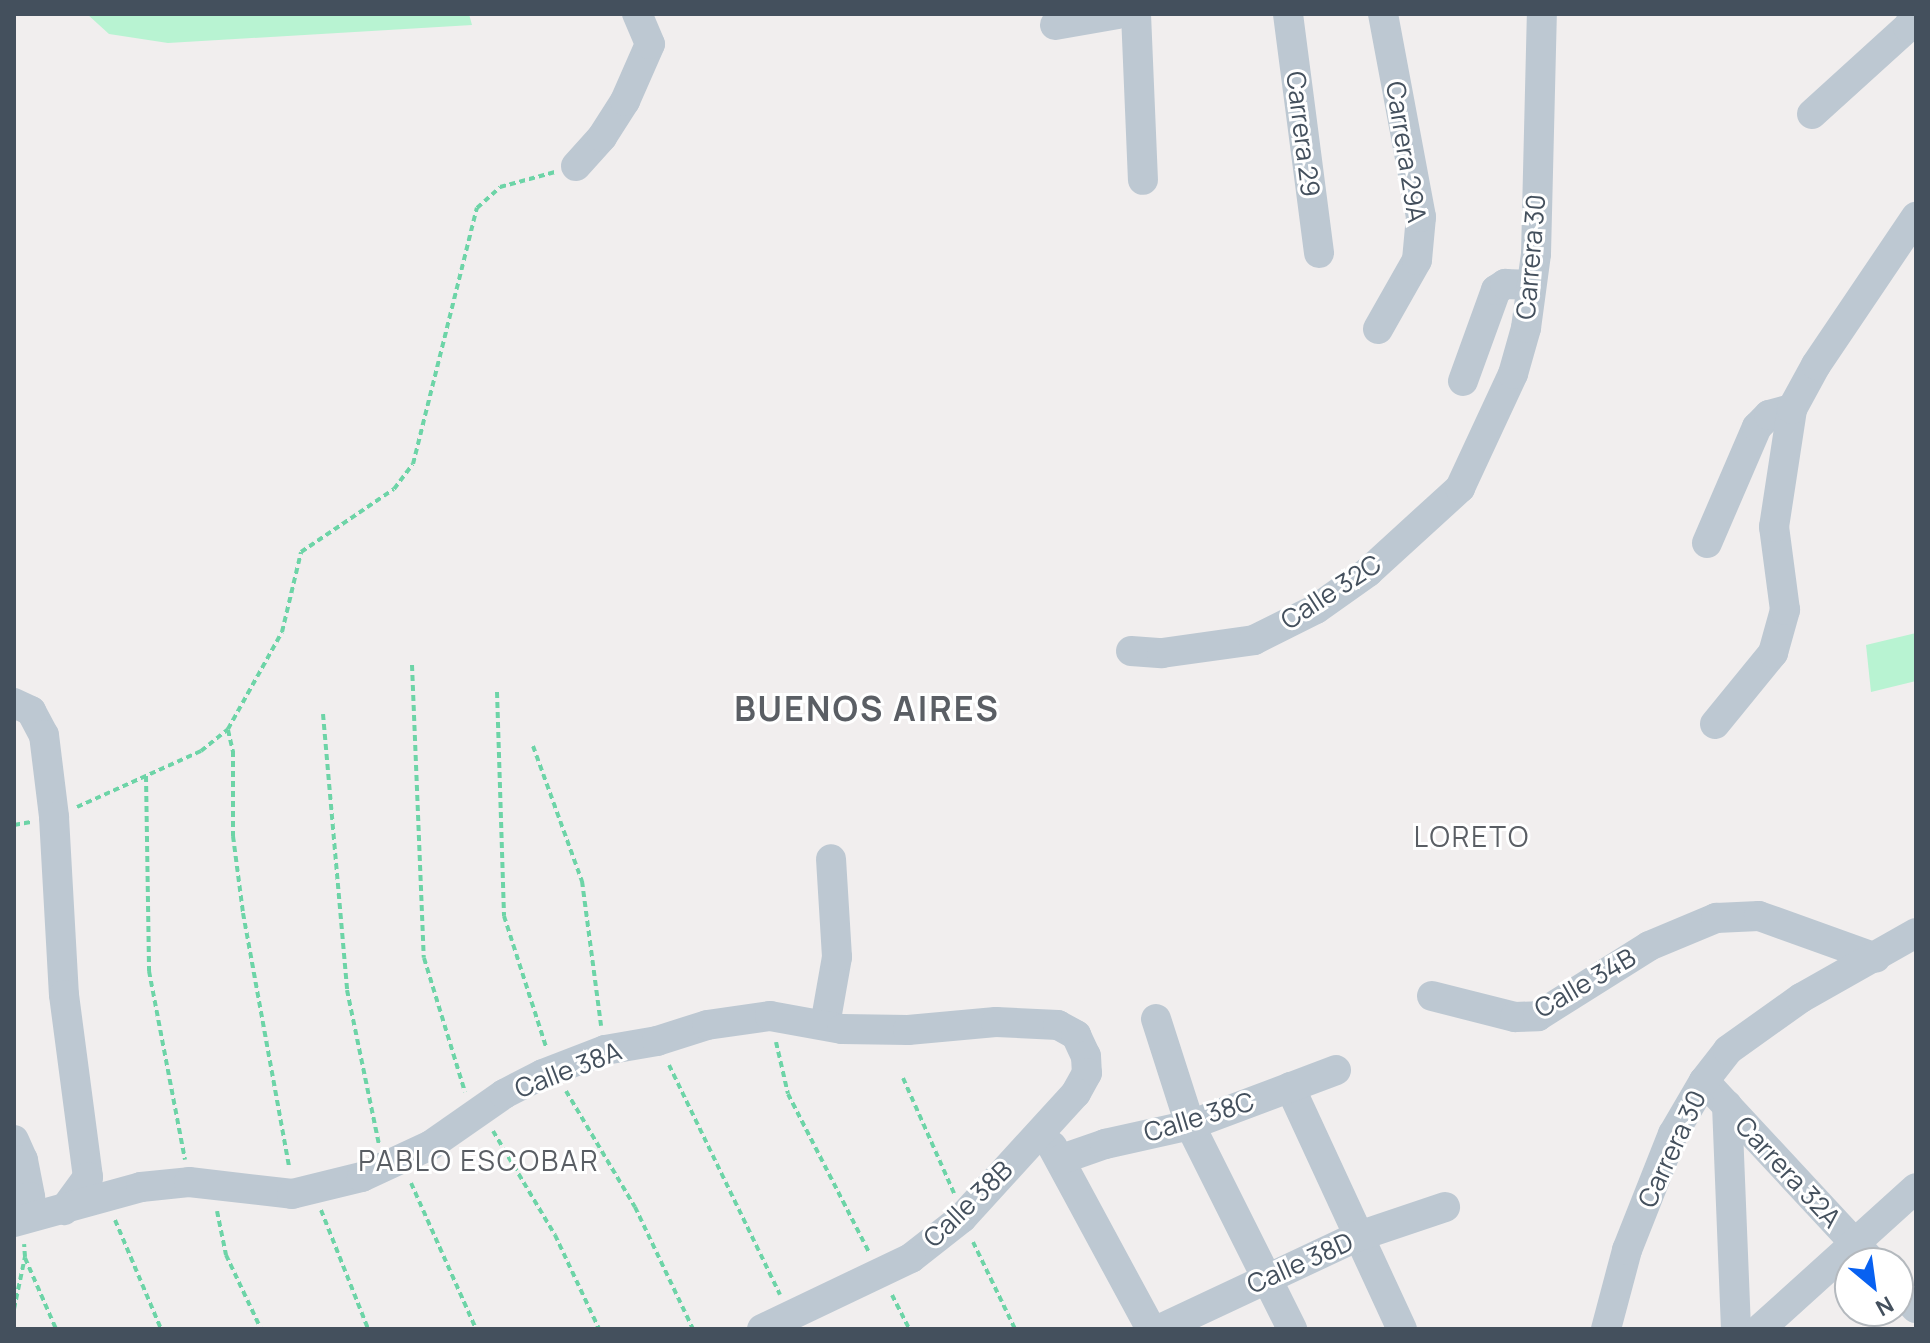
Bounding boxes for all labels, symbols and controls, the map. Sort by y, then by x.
street label: Carrera 29 [1280,69,1326,199]
street label: Carrera 29A [1379,79,1433,225]
street label: Carrera 30 [1510,193,1552,321]
street label: Calle 32C [1275,548,1387,636]
district label: BUENOS AIRES [734,689,1000,729]
district label: LORETO [1414,819,1530,853]
street label: Calle 34B [1529,942,1641,1024]
street label: Calle 38A [510,1035,626,1105]
street label: Calle 38C [1140,1085,1258,1149]
street label: Carrera 30 [1631,1086,1713,1212]
street label: Carrera 32A [1729,1110,1847,1234]
district label: PABLO ESCOBAR [358,1143,600,1177]
street label: Calle 38B [917,1154,1019,1254]
street label: Calle 38D [1242,1226,1358,1300]
north arrow [1834,1247,1914,1327]
text: N [1870,1289,1899,1323]

